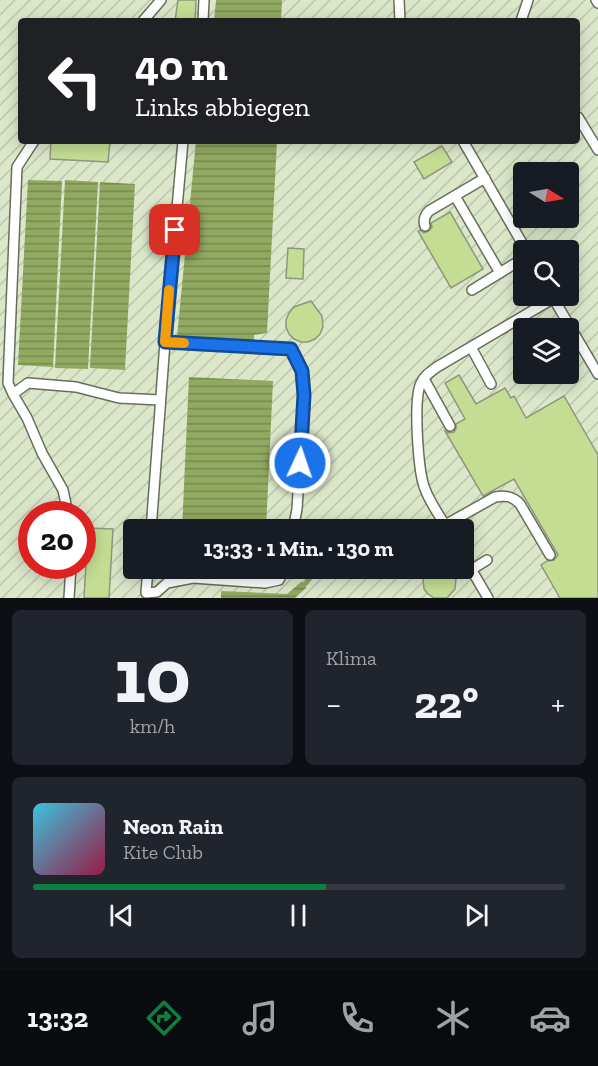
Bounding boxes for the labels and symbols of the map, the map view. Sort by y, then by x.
north arrow [513,162,579,228]
pin [149,204,200,255]
position arrow [268,431,332,495]
speed limit sign: 20 [18,501,96,579]

